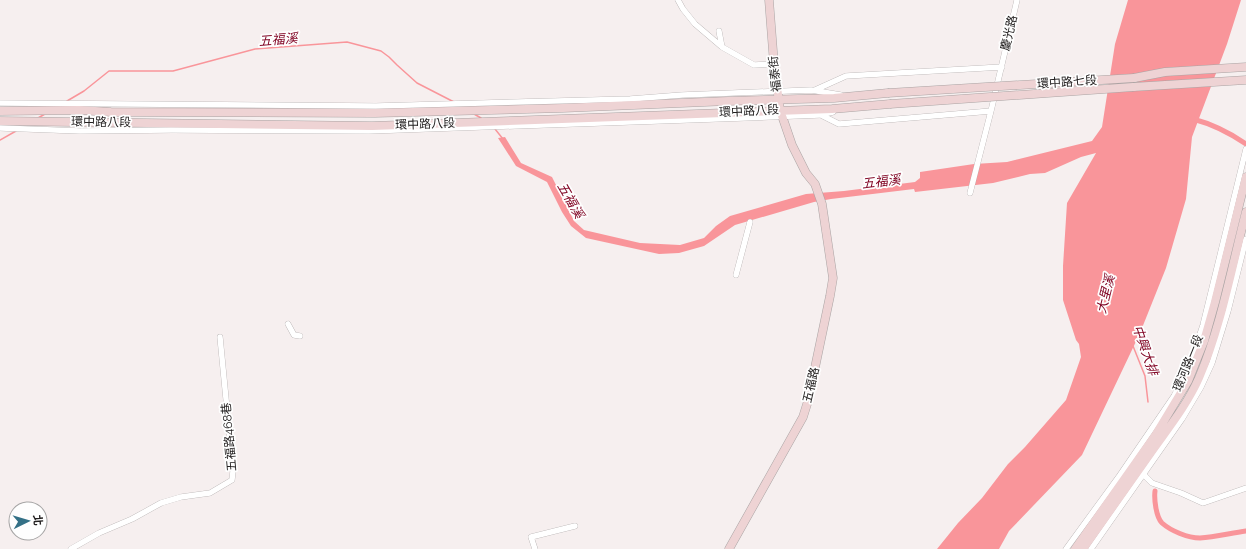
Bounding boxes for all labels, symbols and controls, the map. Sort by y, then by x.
street label: 慶光路 [998,14,1020,52]
water label: 五福溪 [258,30,300,49]
street label: 福泰街 [766,55,784,93]
street label: 環中路七段 [1037,73,1097,91]
street label: 環中路八段 [719,102,779,120]
street label: 環中路八段 [71,114,131,130]
street label: 環中路八段 [395,116,455,132]
water label: 五福溪 [861,171,903,191]
water label: 五福溪 [554,180,588,223]
water label: 大里溪 [1093,271,1118,315]
water label: 中興大排 [1130,323,1162,379]
street label: 環河路一段 [1170,333,1206,393]
street label: 五福路 [800,366,822,404]
street label: 五福路468巷 [219,402,239,472]
north arrow [8,501,48,541]
text: 北 [31,514,44,526]

